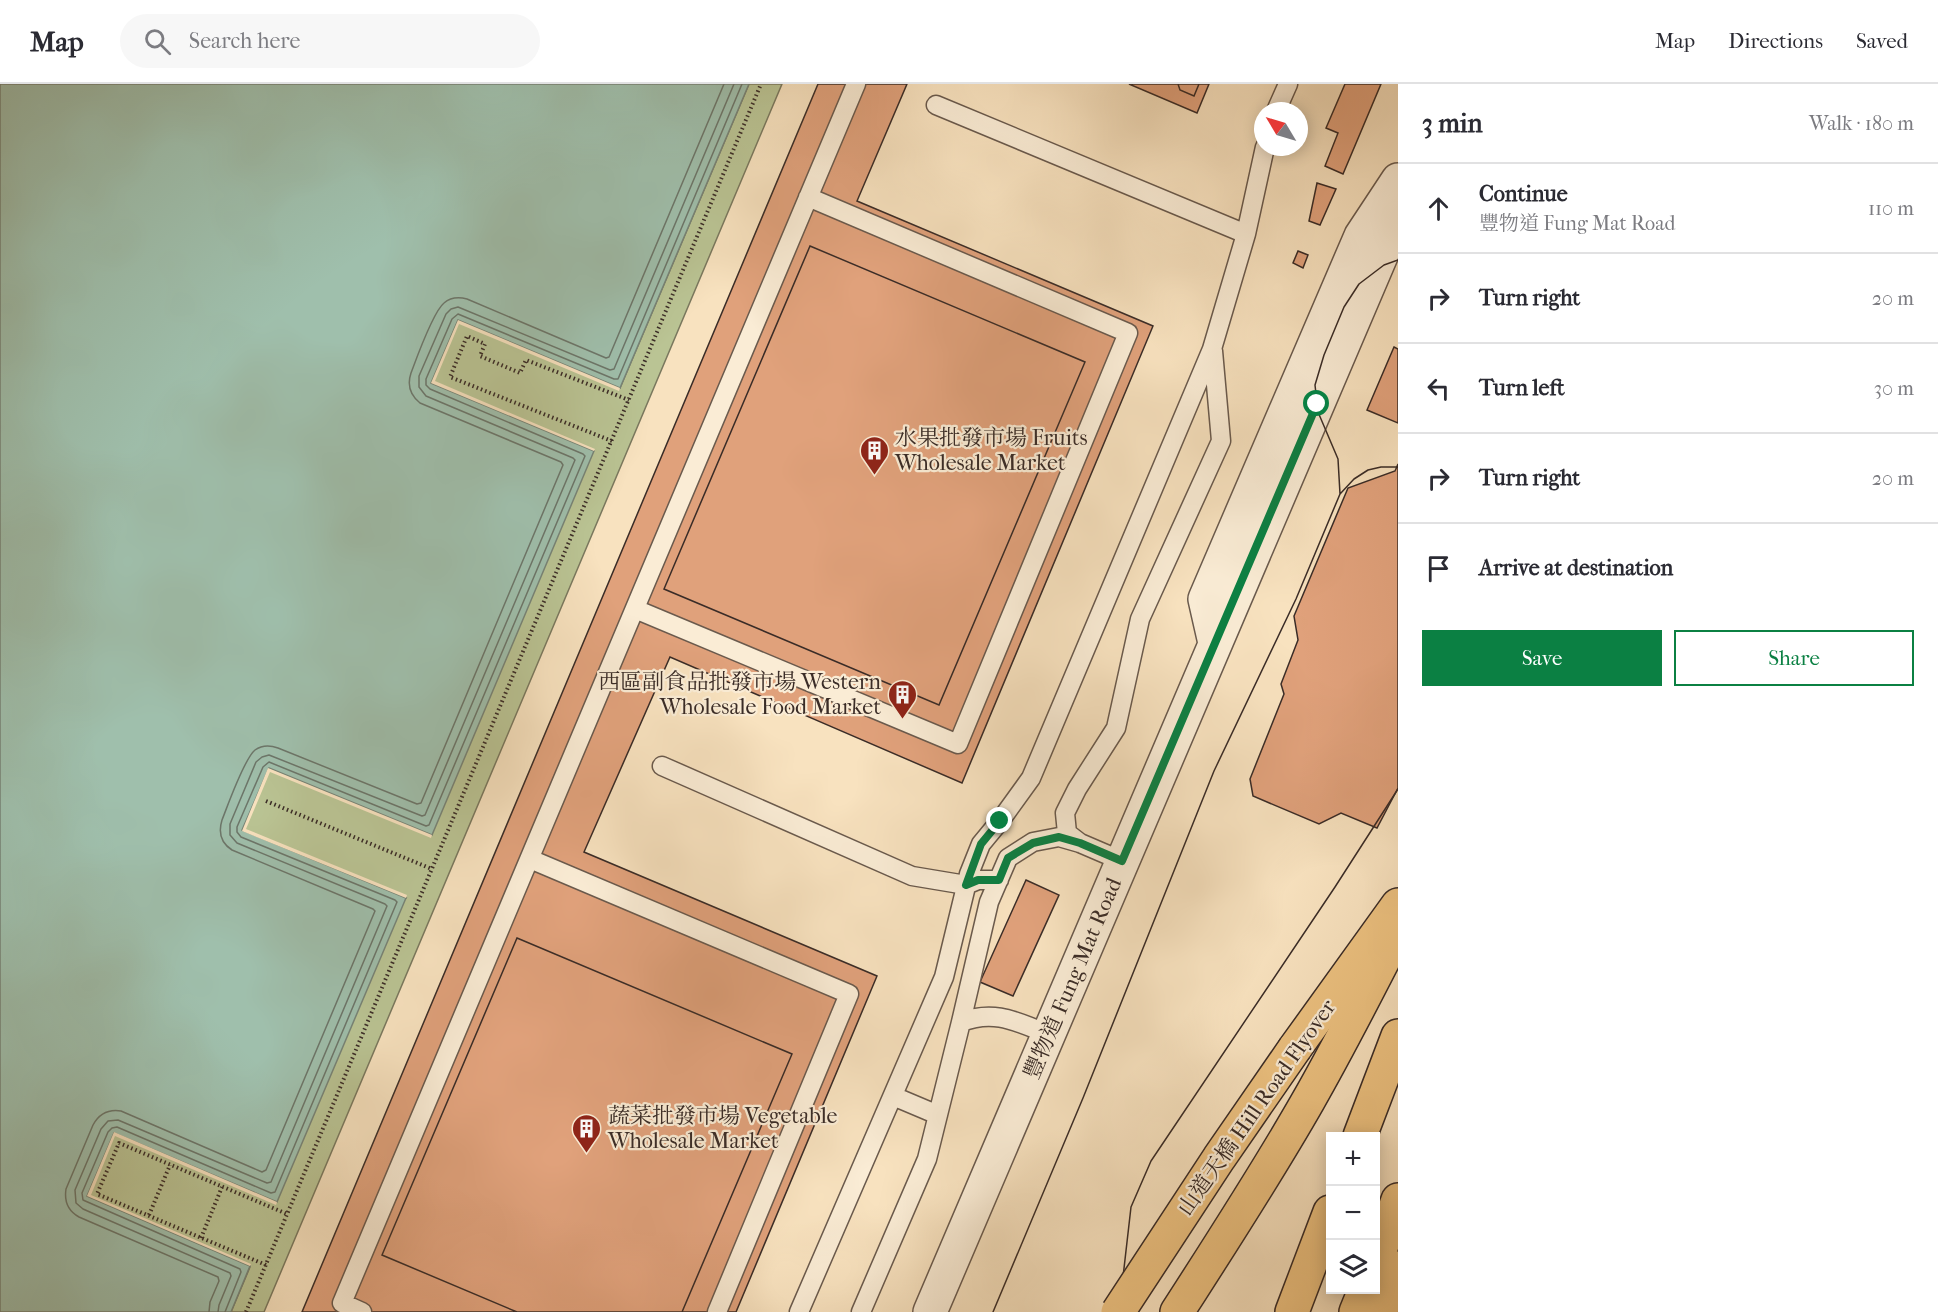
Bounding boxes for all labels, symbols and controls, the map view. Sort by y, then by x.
search box [120,14,540,68]
text: Map [30,25,84,58]
icon: search [141,25,174,58]
text: Search here [189,28,300,54]
text: Map [1655,29,1695,53]
text: Directions [1728,29,1823,53]
text: Saved [1856,29,1908,53]
north arrow [1254,102,1308,156]
text: 3 min [1422,108,1483,139]
text: Walk · 180 m [1809,112,1914,135]
text: Continue [1479,181,1568,207]
icon: ahead [1422,192,1455,225]
text: 110 m [1868,197,1914,220]
text: 豐物道 Fung Mat Road [1479,212,1675,235]
icon: right [1422,282,1455,315]
text: Turn right [1479,285,1580,311]
text: 20 m [1872,287,1914,310]
icon: left [1422,372,1455,405]
text: Turn left [1479,375,1565,401]
text: 30 m [1874,377,1914,400]
route start [1303,390,1329,416]
place label: 水果批發市場 Fruits Wholesale Market [894,425,1088,476]
building icon: 水果批發市場 Fruits Wholesale Market [858,434,890,476]
icon: right [1422,462,1455,495]
text: Turn right [1479,465,1580,491]
text: 20 m [1872,467,1914,490]
icon: arrive [1422,552,1455,585]
text: Arrive at destination [1479,555,1673,581]
button: Save [1422,630,1662,686]
button: Share [1674,630,1914,686]
place label: 西區副食品批發市場 Western Wholesale Food Market [598,669,881,720]
building icon: 西區副食品批發市場 Western Wholesale Food Market [886,678,918,720]
route end [986,807,1012,833]
street label: 豐物道 Fung Mat Road [1019,873,1127,1083]
street label: 山道天橋 Hill Road Flyover [1172,994,1342,1221]
place label: 蔬菜批發市場 Vegetable Wholesale Market [607,1103,838,1154]
building icon: 蔬菜批發市場 Vegetable Wholesale Market [571,1112,603,1154]
map controls [1326,1132,1380,1294]
button: + [1326,1132,1380,1186]
button: − [1326,1186,1380,1240]
button: layers [1326,1240,1380,1294]

